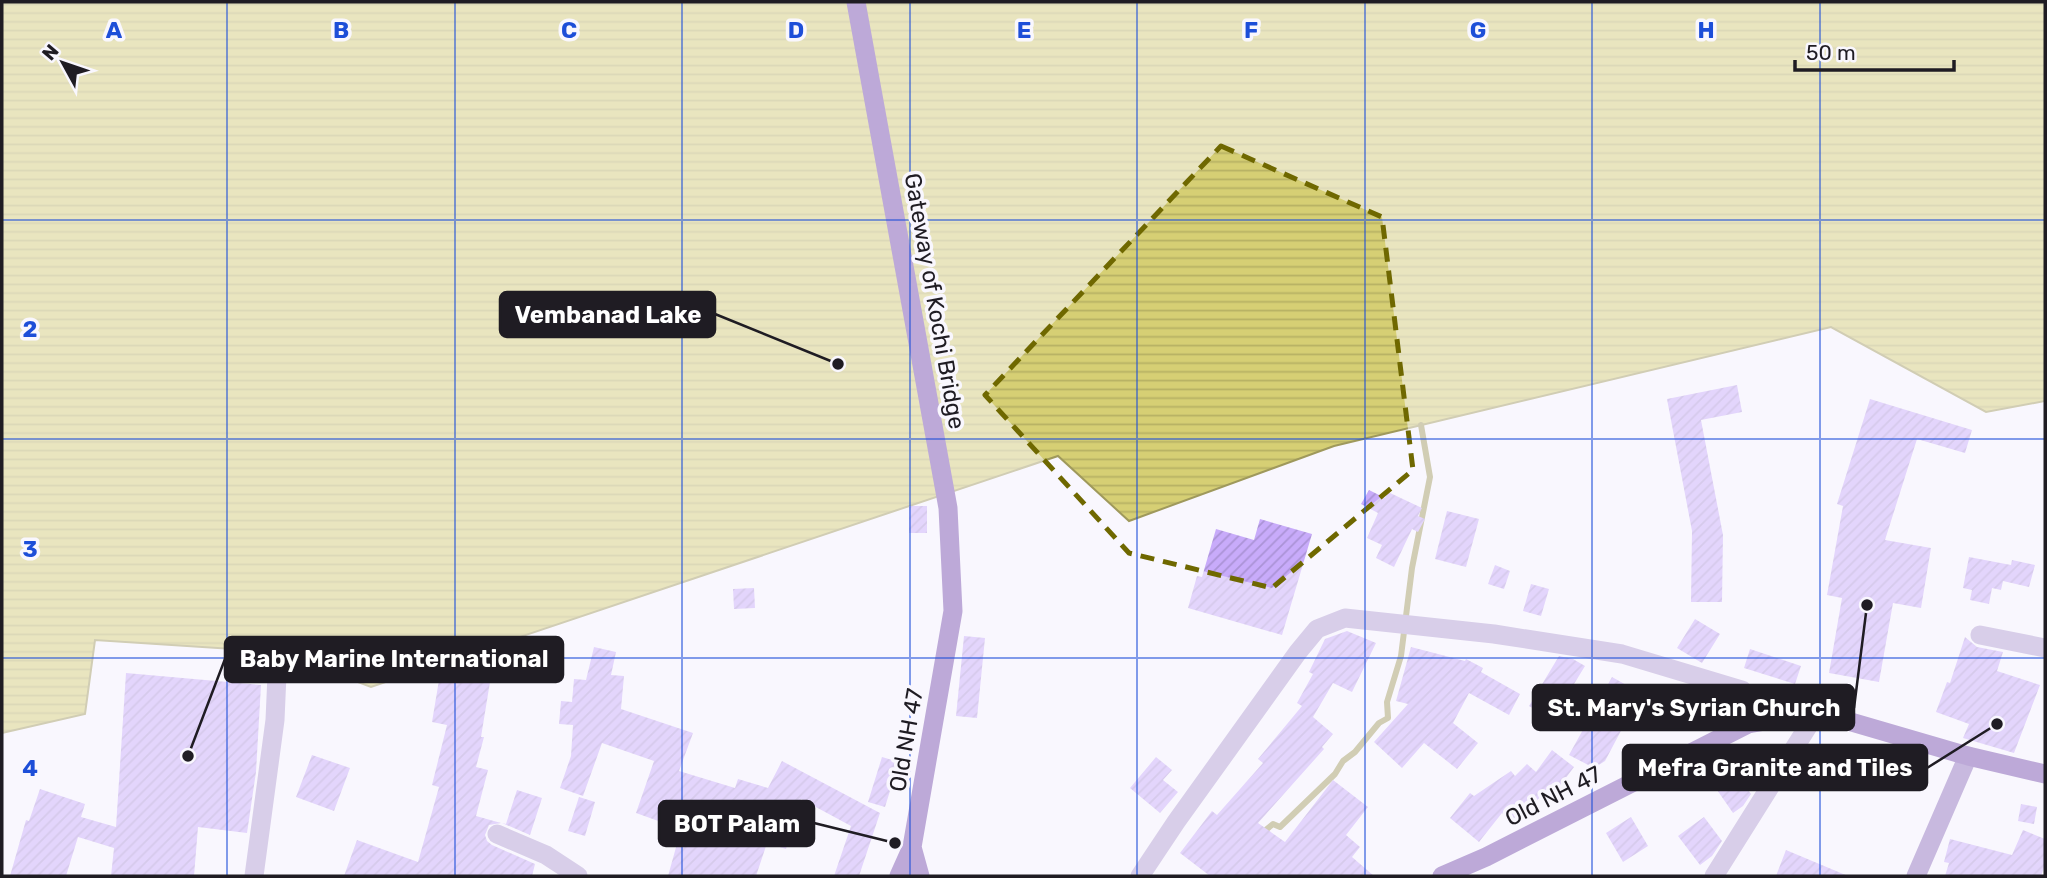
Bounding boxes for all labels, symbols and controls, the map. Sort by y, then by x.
text: A [106,16,123,44]
text: B [333,16,349,44]
text: C [561,16,577,44]
text: D [788,16,804,44]
text: E [1017,16,1031,44]
text: F [1244,16,1258,44]
text: G [1470,16,1486,44]
text: H [1697,16,1715,44]
north arrow [28,28,98,98]
scale bar [1795,28,1954,72]
text: N [37,40,64,65]
text: 50 m [1806,40,1856,65]
street label: Gateway of Kochi Bridge [899,171,971,431]
callout: Vembanad Lake [500,292,715,337]
text: Vembanad Lake [515,301,701,329]
text: 2 [23,315,37,343]
text: 3 [22,535,38,563]
callout: Baby Marine International [225,637,563,682]
text: Baby Marine International [239,645,549,673]
callout: St. Mary's Syrian Church [1533,685,1854,730]
street label: Old NH 47 [883,686,929,794]
text: St. Mary's Syrian Church [1547,694,1841,722]
callout: Mefra Granite and Tiles [1623,745,1927,790]
text: 4 [22,754,38,782]
text: Mefra Granite and Tiles [1637,754,1913,782]
street label: Old NH 47 [1500,760,1606,832]
callout: BOT Palam [659,801,814,846]
text: BOT Palam [674,810,800,838]

